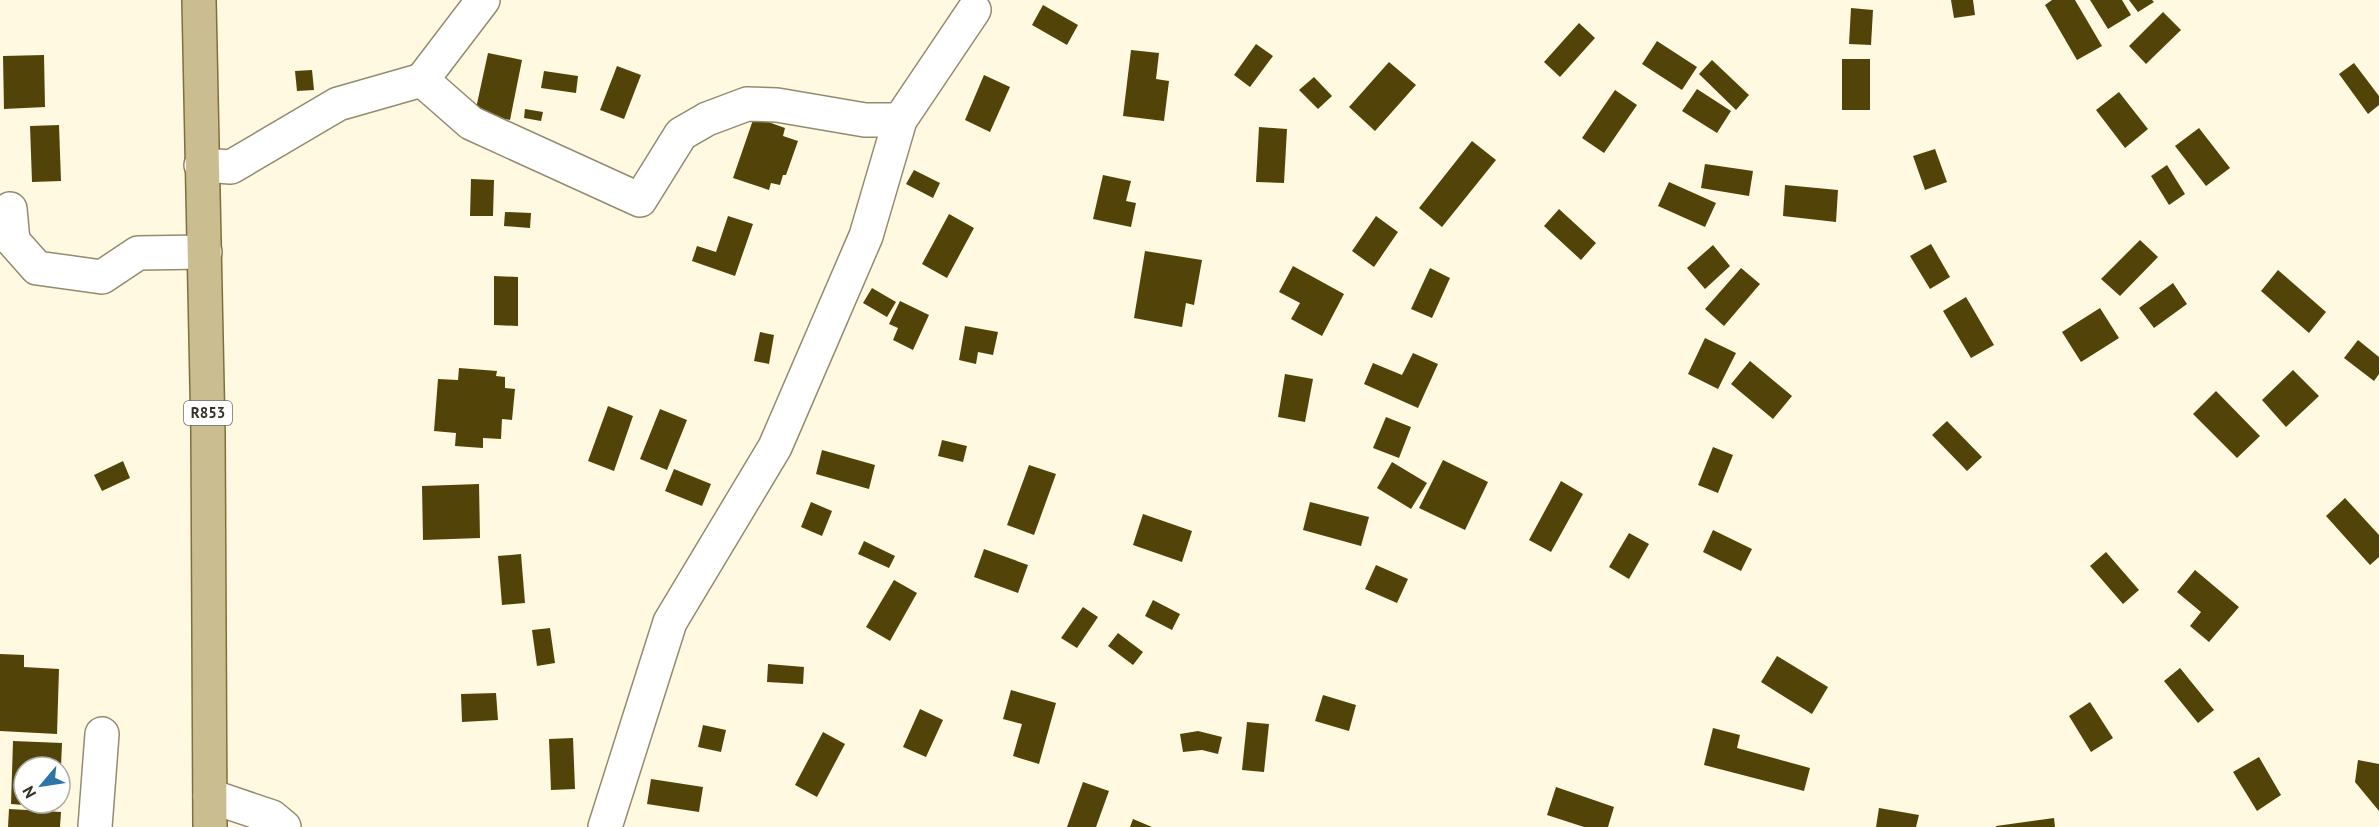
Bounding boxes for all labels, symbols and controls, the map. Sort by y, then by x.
road number: R853 [184,401,232,425]
north arrow [12,755,72,815]
text: N [18,783,40,802]

